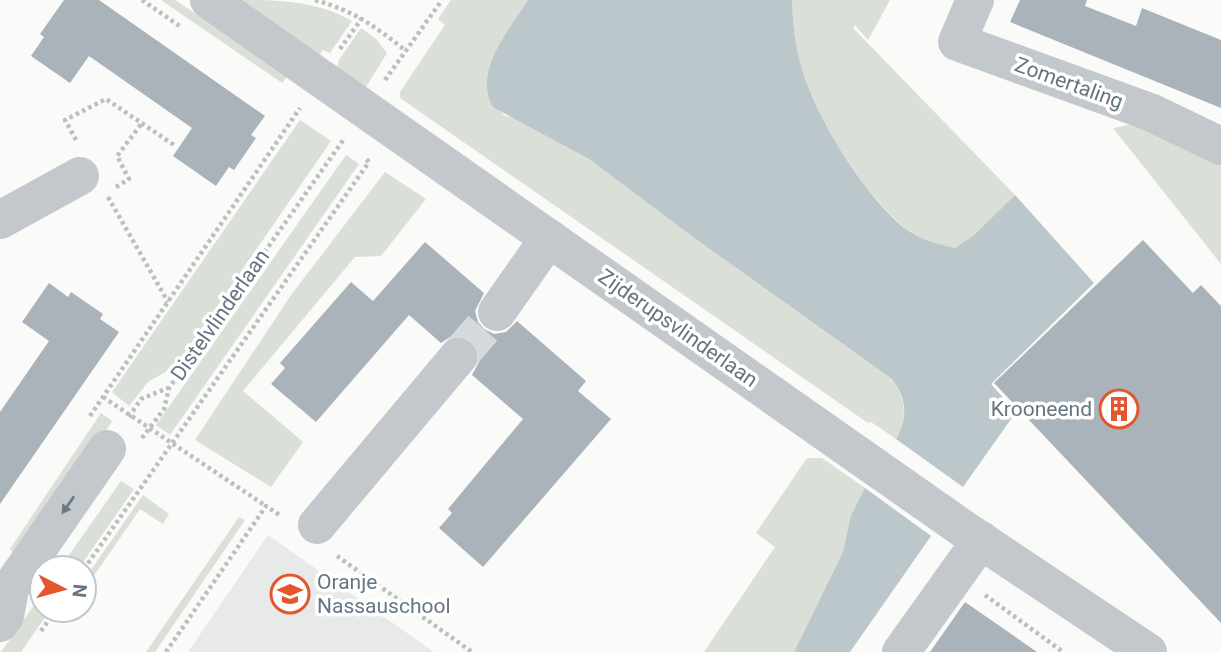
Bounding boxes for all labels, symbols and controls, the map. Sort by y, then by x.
street label: Zomertaling [1012,52,1126,114]
street label: Distelvlinderlaan [166,245,274,385]
street label: Zijderupsvlinderlaan [594,264,762,392]
building icon: Krooneend [1098,388,1140,430]
place label: Krooneend [991,397,1092,421]
one-way arrow [62,496,75,515]
north arrow [28,554,98,624]
place label: Oranje Nassauschool [317,570,451,618]
school or university icon: Oranje Nassauschool [269,573,311,615]
text: N [67,583,92,599]

